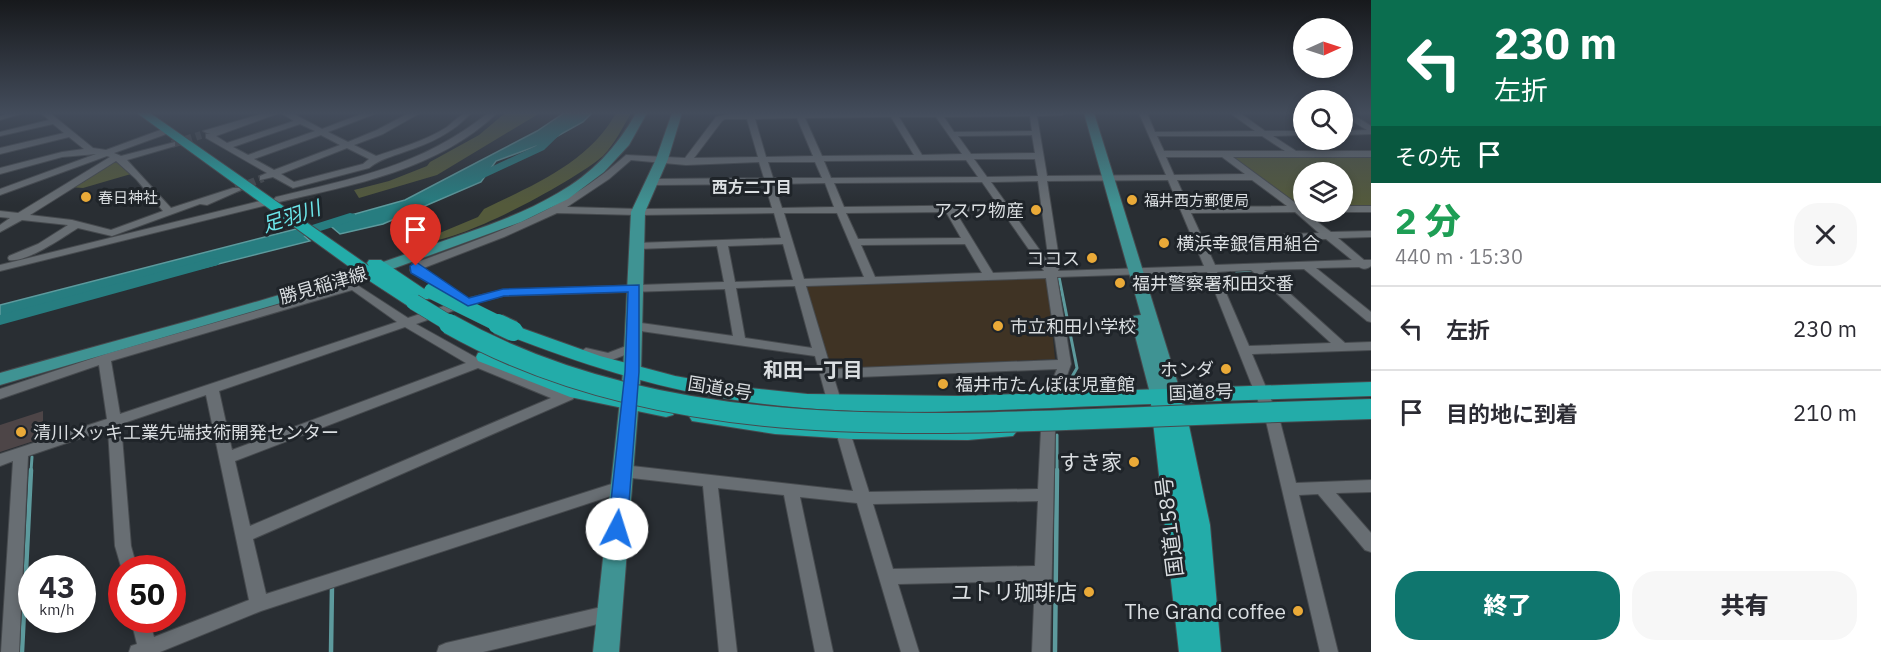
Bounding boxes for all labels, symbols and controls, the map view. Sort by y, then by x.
text: 230 m [1494,16,1617,71]
north arrow [1293,18,1353,78]
map controls [1293,18,1353,222]
icon: left [1395,24,1473,102]
text: 左折 [1494,72,1548,107]
button: search [1293,90,1353,150]
icon: arrive [1473,138,1506,171]
text: その先 [1395,142,1461,171]
button: layers [1293,162,1353,222]
district label: 西方二丁目 [712,177,792,197]
place label: 春日神社 [98,188,158,207]
marker: 春日神社 [79,190,93,204]
place label: 福井西方郵便局 [1144,191,1249,210]
water label: 足羽川 [258,193,326,238]
marker: 福井西方郵便局 [1125,193,1139,207]
text: 2 分 [1395,197,1461,244]
place label: アスワ物産 [934,199,1024,222]
marker: アスワ物産 [1029,203,1043,217]
button: close [1794,203,1857,266]
pin [390,204,441,266]
icon: arrive [399,213,432,246]
place label: 横浜幸銀信用組合 [1176,232,1320,255]
marker: 横浜幸銀信用組合 [1157,236,1171,250]
text: 440 m · 15:30 [1395,243,1523,270]
place label: ココス [1026,247,1080,270]
marker: ココス [1085,251,1099,265]
street label: 勝見稲津線 [277,262,369,308]
place label: 福井警察署和田交番 [1132,272,1294,295]
marker: 福井警察署和田交番 [1113,276,1127,290]
icon: left [1395,312,1428,345]
text: 230 m [1793,314,1857,343]
place label: 市立和田小学校 [1010,315,1136,338]
text: 左折 [1446,315,1490,344]
marker: 市立和田小学校 [991,319,1005,333]
district label: 和田一丁目 [763,356,863,383]
place label: ホンダ [1160,358,1214,381]
marker: ホンダ [1219,362,1233,376]
street label: 国道8号 [686,372,754,404]
place label: 福井市たんぽぽ児童館 [955,373,1135,396]
marker: 福井市たんぽぽ児童館 [936,377,950,391]
street label: 国道8号 [1168,379,1234,405]
icon: arrive [1395,396,1428,429]
text: 210 m [1793,398,1857,427]
text: 目的地に到着 [1446,399,1578,428]
place label: 清川メッキ工業先端技術開発センター [33,421,339,444]
marker: 清川メッキ工業先端技術開発センター [14,425,28,439]
place label: すき家 [1059,448,1122,476]
marker: すき家 [1127,455,1141,469]
street label: 国道158号 [1149,475,1189,579]
position arrow [585,497,649,561]
speed limit sign: 50 [108,555,186,633]
text: 43 [39,567,75,606]
button: 終了 [1395,571,1620,640]
button: 共有 [1632,571,1857,640]
place label: ユトリ珈琲店 [951,578,1077,606]
marker: ユトリ珈琲店 [1082,585,1096,599]
place label: The Grand coffee [1124,597,1286,625]
text: km/h [39,600,75,619]
marker: The Grand coffee [1291,604,1305,618]

